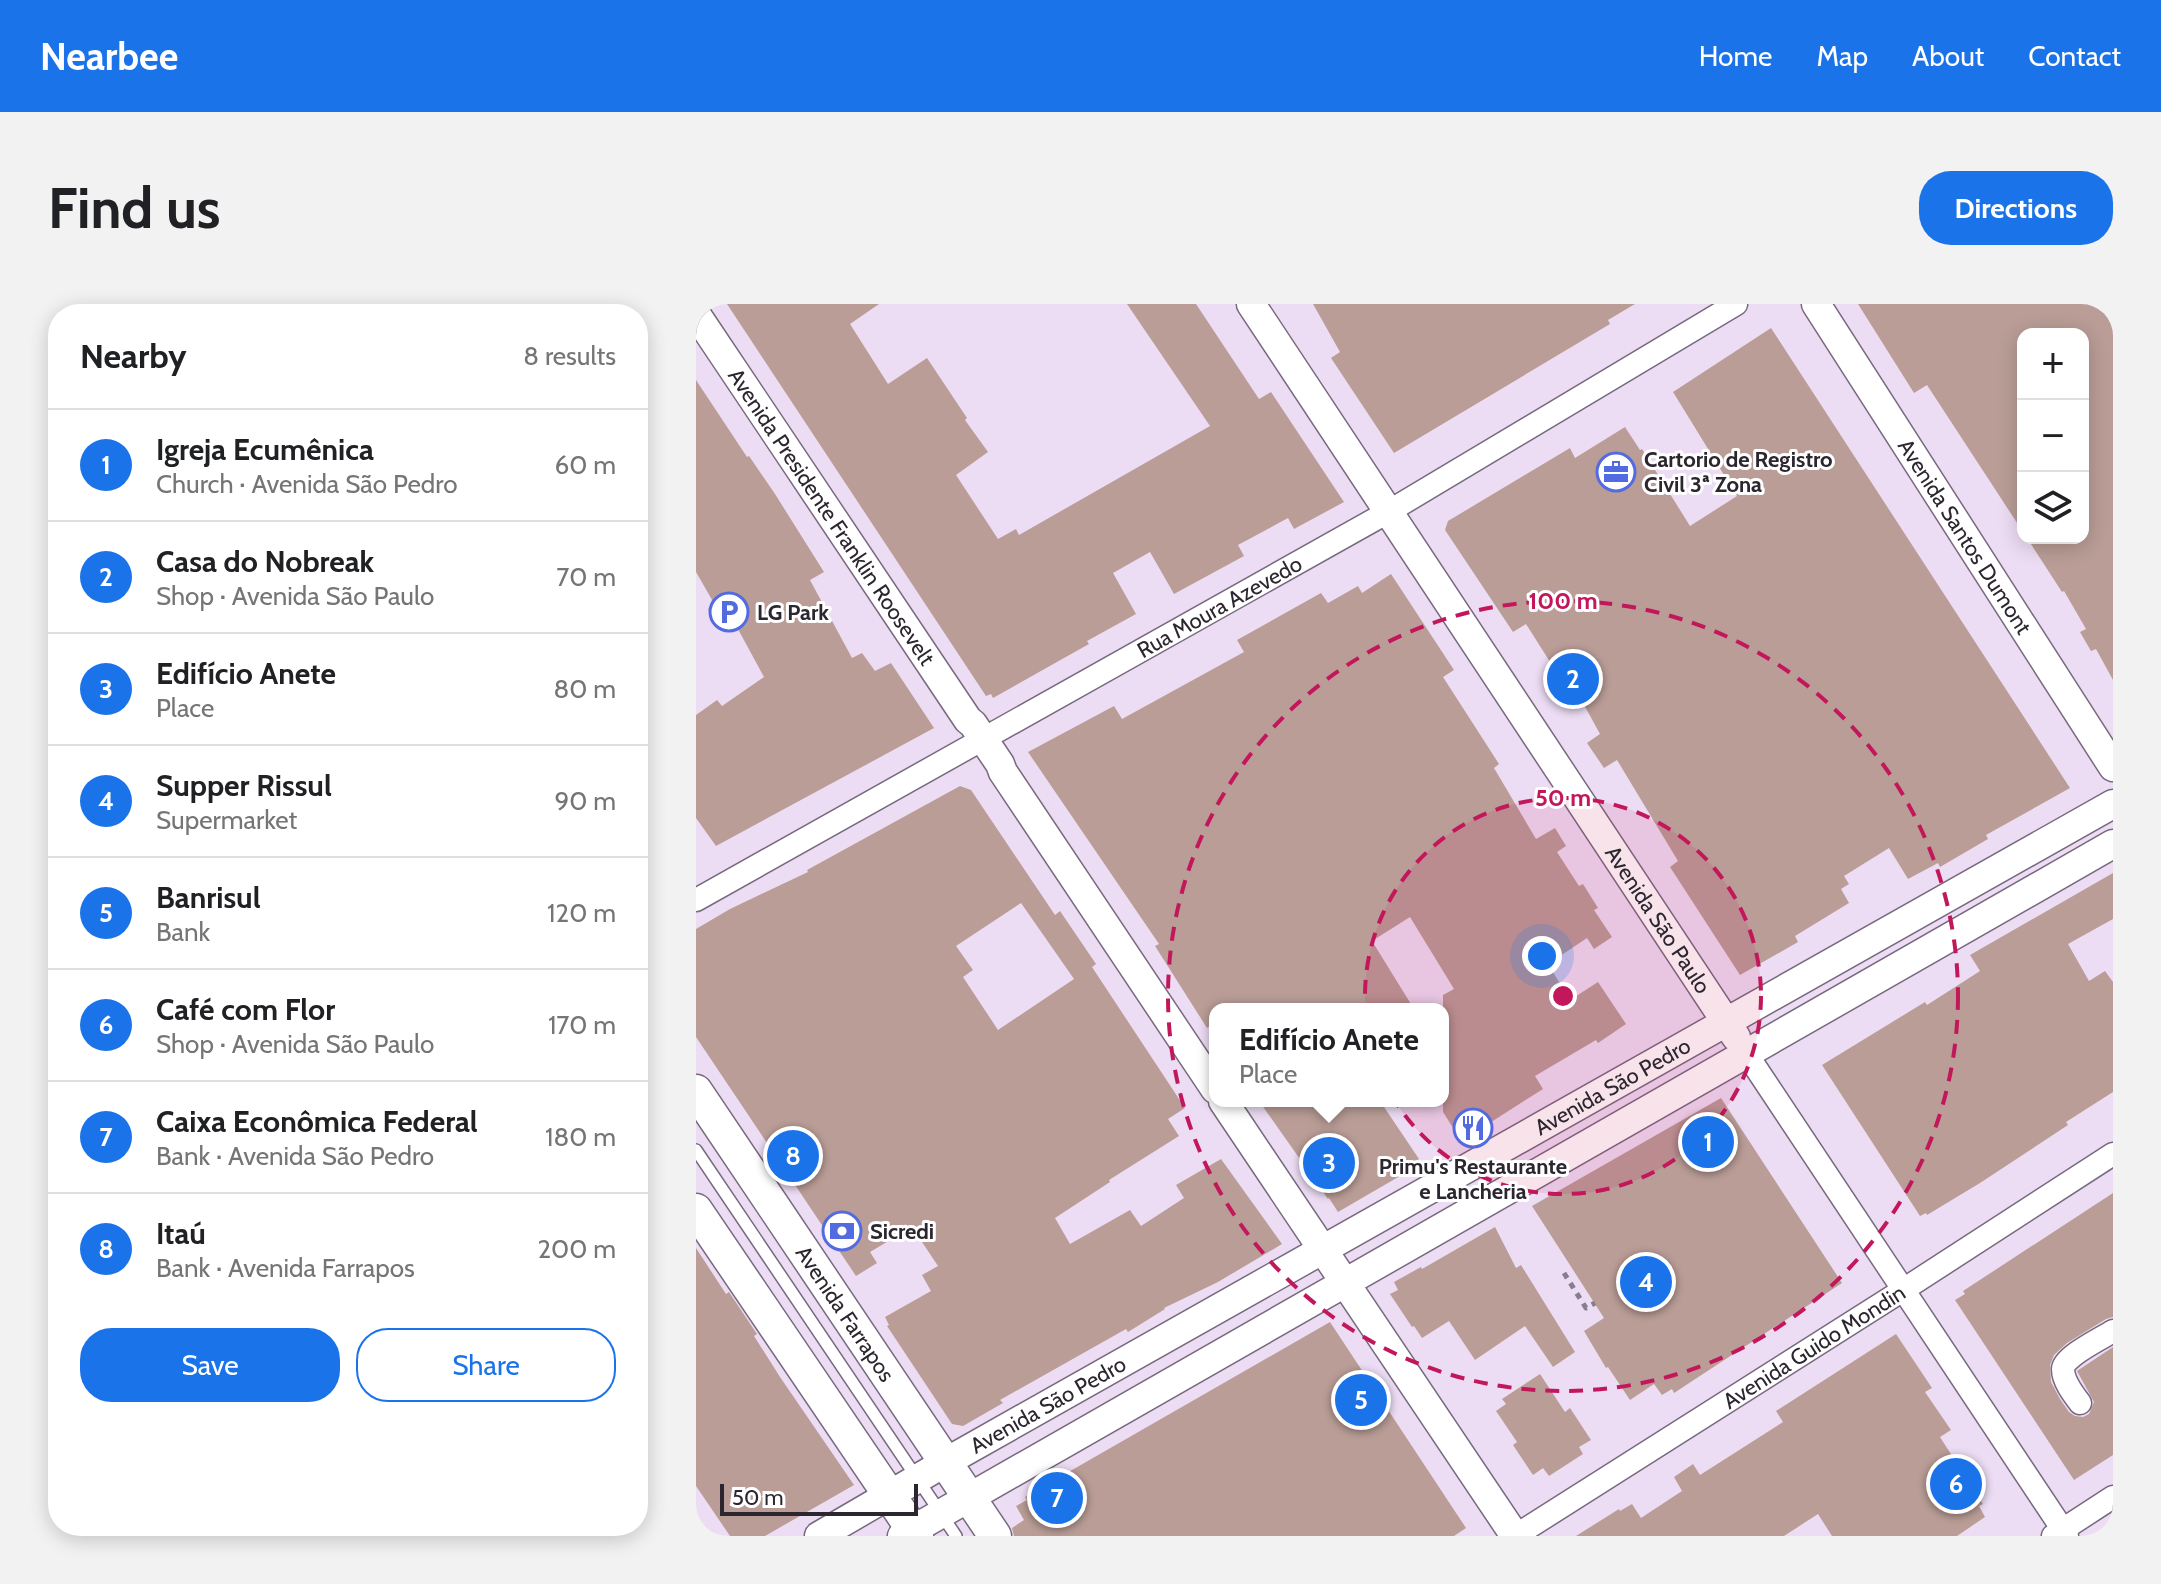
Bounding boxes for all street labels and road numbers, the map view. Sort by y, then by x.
street label: Avenida Presidente Franklin Roosevelt [722,363,941,671]
street label: Avenida Santos Dumont [1892,434,2038,640]
street label: Rua Moura Azevedo [1132,550,1307,664]
street label: Avenida São Paulo [1599,841,1716,999]
street label: Avenida São Pedro [1530,1032,1695,1141]
street label: Avenida Farrapos [790,1241,900,1387]
street label: Avenida Guido Mondin [1718,1279,1910,1415]
street label: Avenida São Pedro [966,1350,1131,1460]

